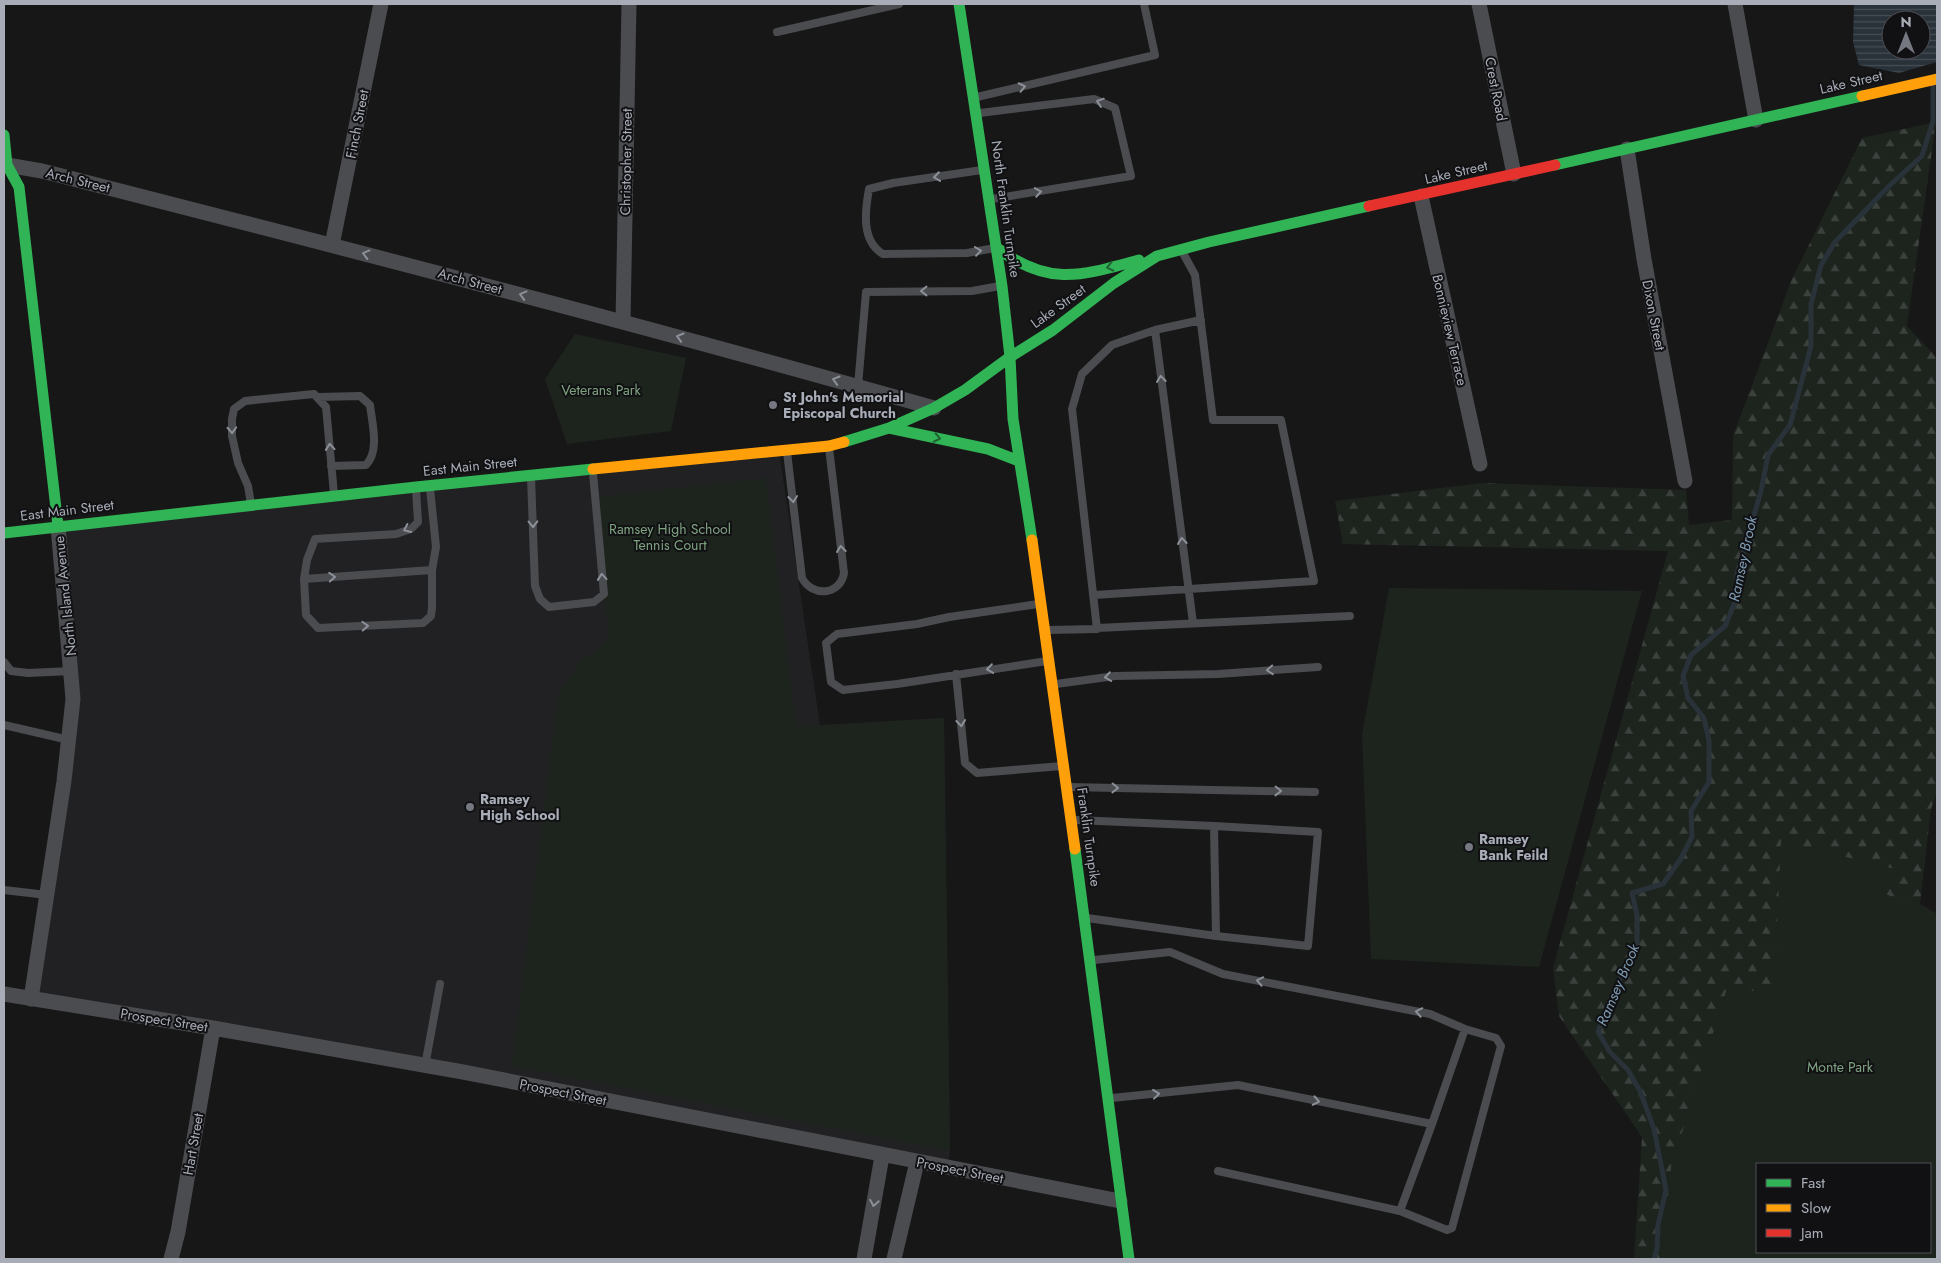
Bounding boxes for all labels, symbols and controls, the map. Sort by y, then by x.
north arrow [1881,10,1931,60]
text: N [1900,12,1912,32]
street label: Crest Road [1480,55,1512,123]
street label: Lake Street [1818,65,1885,99]
one-way arrow [1018,82,1027,93]
street label: Finch Street [341,87,374,160]
one-way arrow [1096,98,1105,108]
street label: Christopher Street [615,108,637,216]
street label: North Franklin Turnpike [986,139,1026,279]
street label: Lake Street [1423,155,1490,189]
street label: Arch Street [44,162,113,198]
one-way arrow [933,171,941,181]
one-way arrow [1033,187,1042,197]
one-way arrow [974,246,982,257]
one-way arrow [362,249,370,259]
one-way arrow [1105,261,1114,272]
street label: Arch Street [436,263,505,299]
street label: Bonnieview Terrace [1427,272,1473,388]
street label: Dixon Street [1637,278,1671,353]
street label: Lake Street [1026,279,1090,333]
one-way arrow [919,286,927,296]
one-way arrow [519,290,527,301]
one-way arrow [676,332,685,342]
one-way arrow [1157,375,1167,384]
one-way arrow [833,376,841,386]
park label: Veterans Park [561,380,642,400]
place label: St John's Memorial Episcopal Church [783,387,904,423]
marker: St John's Memorial Episcopal Church [767,399,779,411]
one-way arrow [227,427,238,435]
one-way arrow [933,432,942,443]
one-way arrow [324,443,335,451]
street label: East Main Street [422,451,519,481]
street label: East Main Street [19,494,116,526]
one-way arrow [787,495,798,503]
water label: Ramsey Brook [1723,514,1763,604]
park label: Ramsey High School Tennis Court [609,519,731,555]
one-way arrow [528,520,538,528]
one-way arrow [403,523,412,533]
street label: North Island Avenue [49,535,81,657]
one-way arrow [1177,536,1187,545]
one-way arrow [837,545,847,554]
one-way arrow [328,572,336,583]
one-way arrow [597,573,608,581]
one-way arrow [361,620,369,631]
one-way arrow [985,663,993,674]
one-way arrow [1265,665,1273,676]
one-way arrow [1103,671,1111,682]
one-way arrow [955,719,966,727]
one-way arrow [1112,783,1120,793]
one-way arrow [1274,785,1282,796]
street label: Franklin Turnpike [1072,786,1106,888]
place label: Ramsey High School [480,789,560,825]
marker: Ramsey High School [464,801,476,813]
place label: Ramsey Bank Feild [1479,829,1548,865]
marker: Ramsey Bank Feild [1463,841,1475,853]
water label: Ramsey Brook [1591,940,1645,1029]
one-way arrow [1255,977,1264,987]
street label: Prospect Street [119,1003,210,1037]
one-way arrow [1415,1008,1424,1018]
park label: Monte Park [1807,1057,1874,1077]
street label: Prospect Street [518,1074,609,1110]
one-way arrow [1152,1089,1160,1100]
one-way arrow [1312,1095,1321,1106]
street label: Hart Street [178,1111,208,1177]
street label: Prospect Street [915,1152,1006,1188]
legend [1756,1163,1931,1253]
text: Fast [1801,1172,1825,1194]
text: Slow [1801,1197,1832,1219]
one-way arrow [869,1199,879,1208]
text: Jam [1799,1222,1824,1244]

